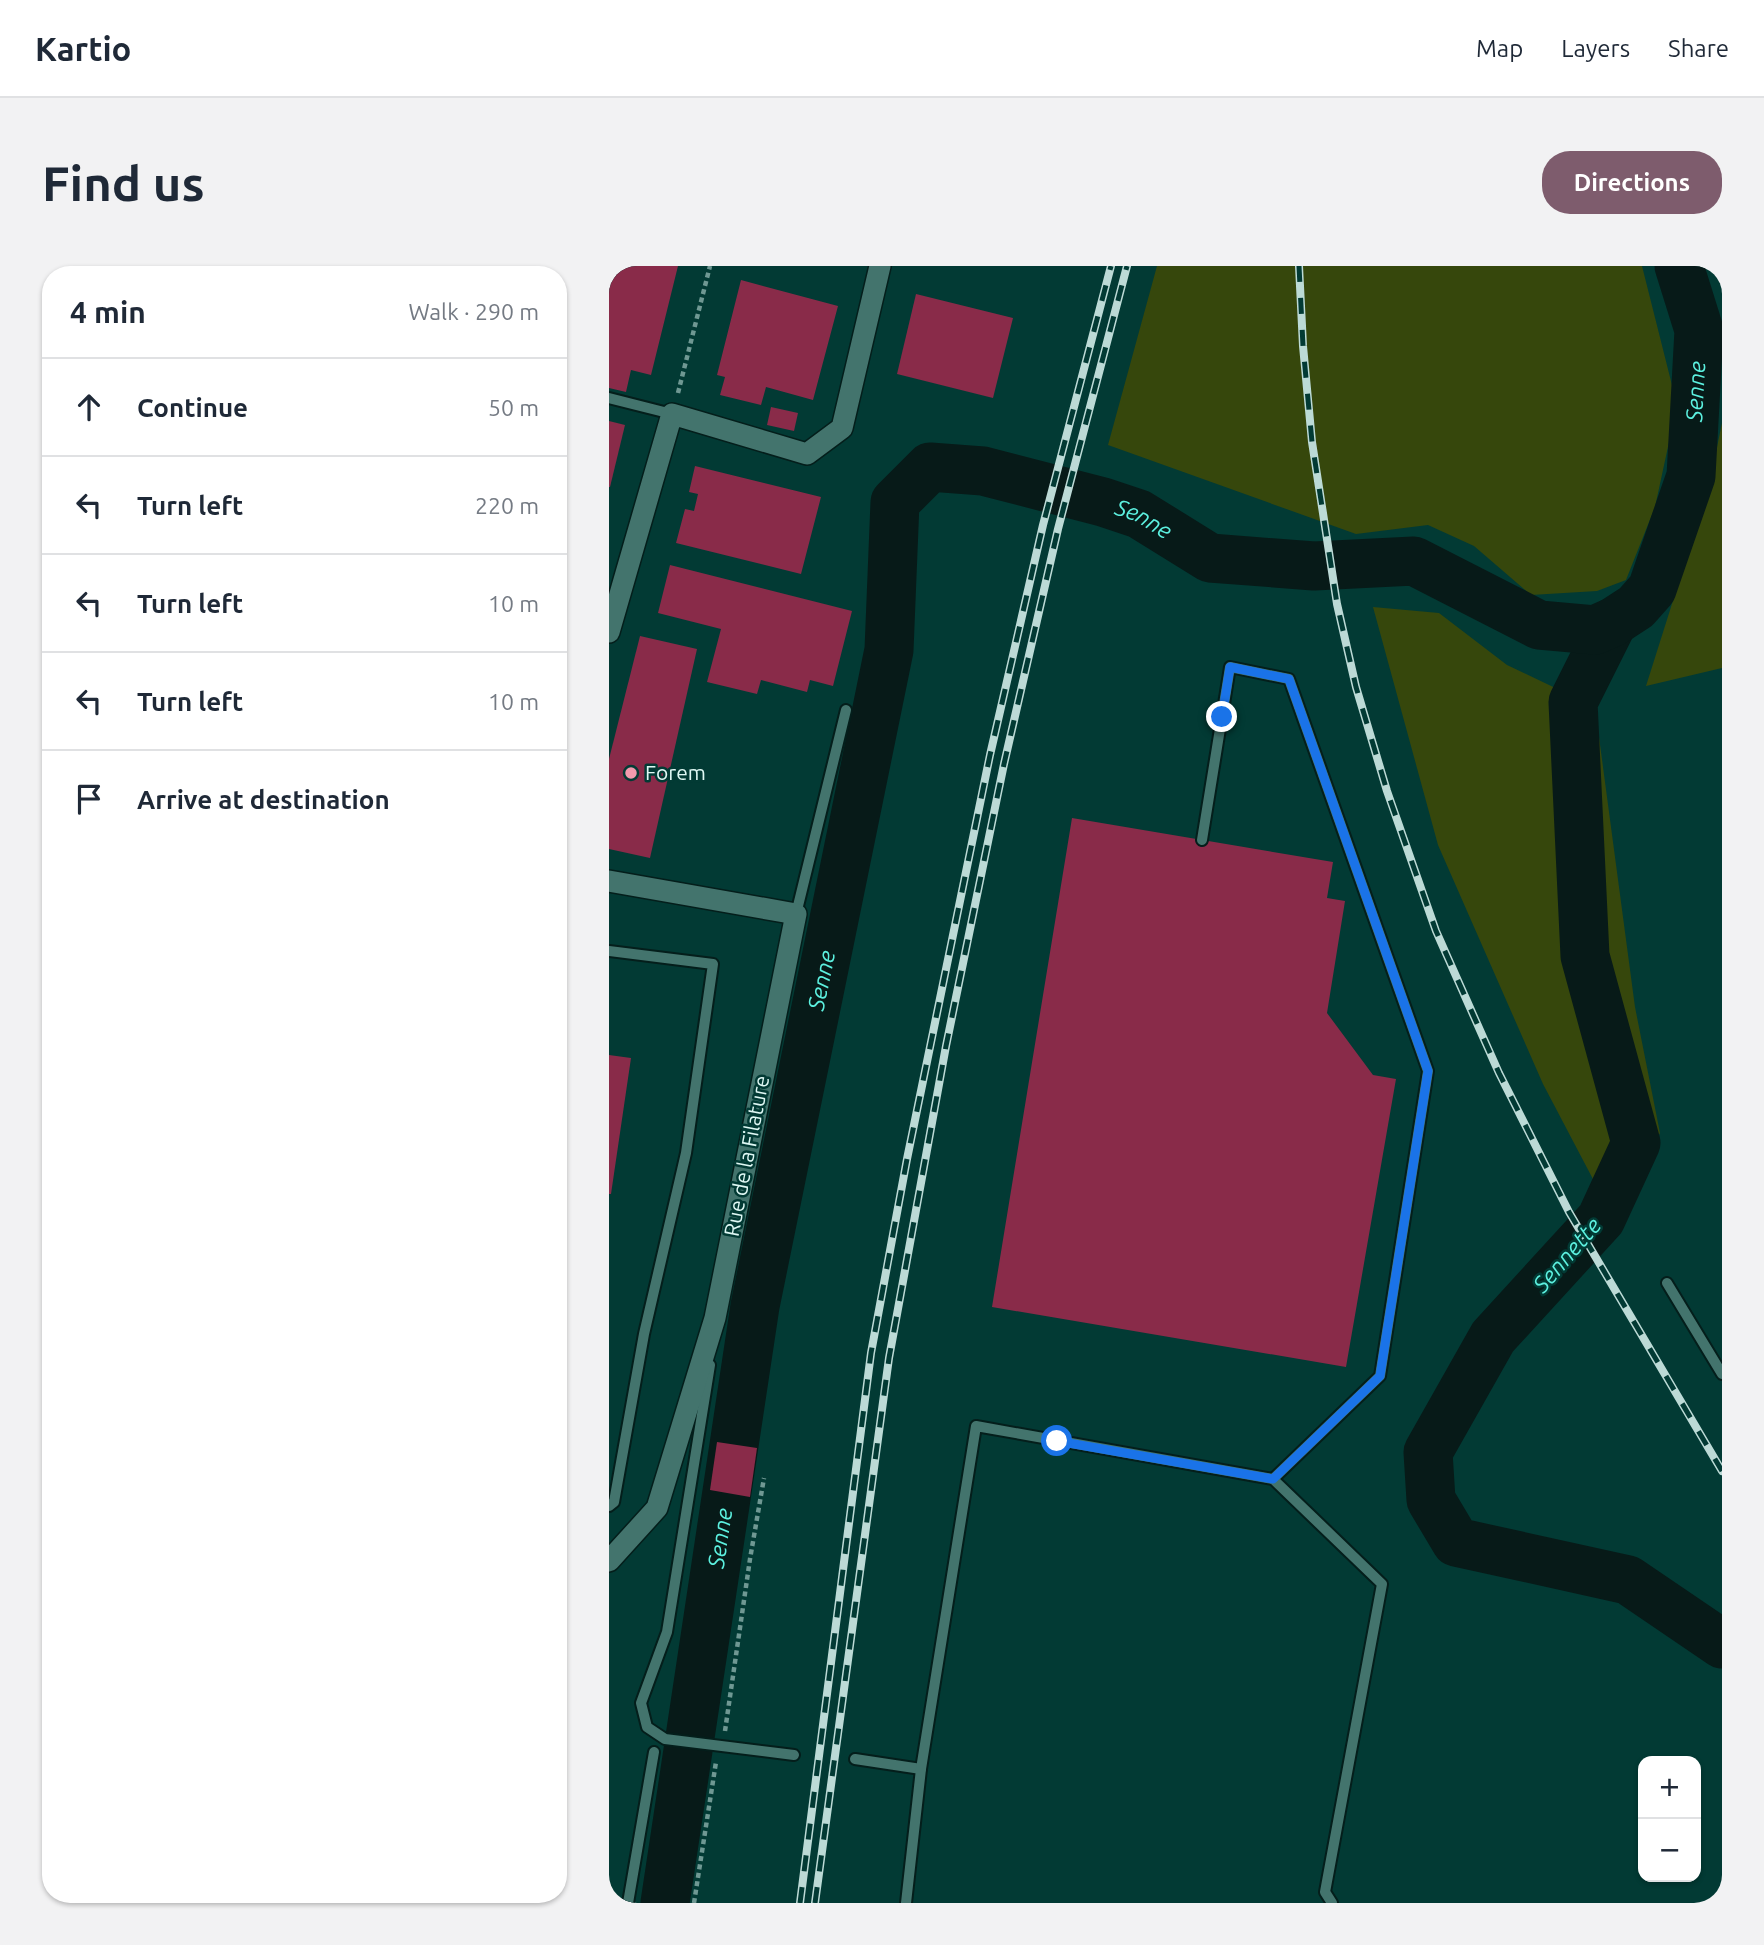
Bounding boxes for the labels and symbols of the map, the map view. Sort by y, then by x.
water label: Senne [1681,360,1709,423]
water label: Senne [1111,494,1177,544]
route end [1206,701,1237,732]
place label: Forem [645,760,706,784]
marker: Forem [623,765,639,781]
water label: Senne [803,948,839,1013]
street label: Rue de la Filature [719,1073,773,1238]
water label: Sennette [1527,1212,1606,1298]
route start [1041,1425,1072,1456]
water label: Senne [702,1506,736,1571]

